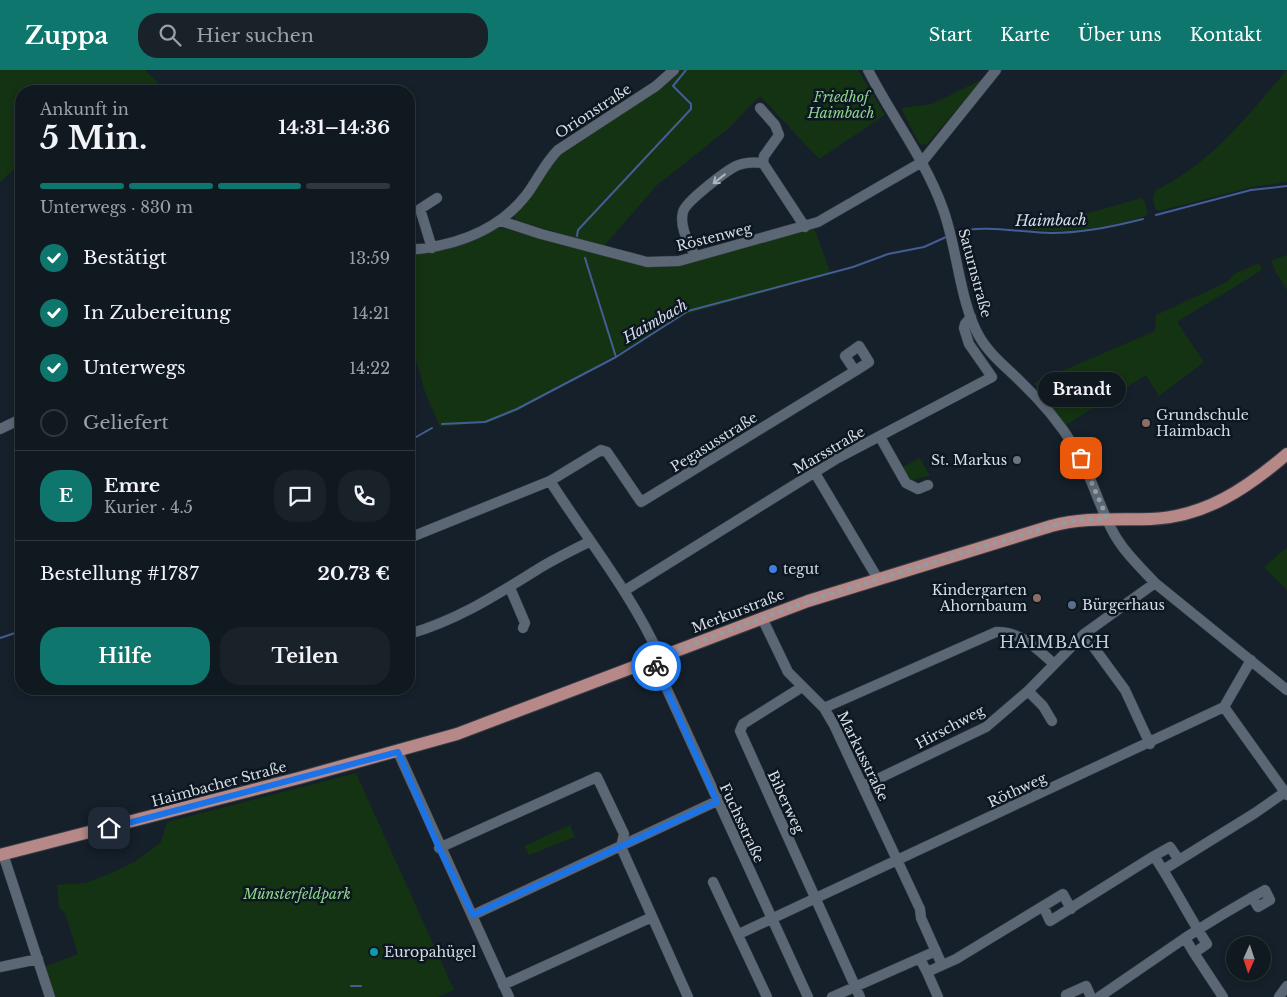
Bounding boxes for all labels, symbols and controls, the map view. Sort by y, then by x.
search box [138,13,488,58]
text: Zuppa [25,21,108,50]
icon: search [156,21,184,49]
text: Hier suchen [196,24,314,47]
text: Start [929,24,972,46]
text: Karte [1000,24,1050,46]
text: Über uns [1078,24,1162,46]
text: Kontakt [1190,24,1262,46]
street label: Orionstraße [552,80,634,142]
park label: Friedhof Haimbach [807,88,874,122]
text: Ankunft in [40,99,129,119]
text: 14:31–14:36 [278,116,390,139]
text: 5 Min. [40,118,147,158]
one-way arrow [713,173,726,184]
text: Unterwegs · 830 m [40,197,193,217]
water label: Haimbach [1014,210,1087,230]
street label: Röstenweg [674,219,754,255]
street label: Saturnstraße [954,227,996,319]
icon: check [40,244,68,272]
text: Bestätigt [83,246,167,269]
text: 13:59 [349,248,390,268]
water label: Haimbach [618,295,691,348]
icon: check [40,299,68,327]
text: In Zubereitung [83,301,231,324]
text: 14:21 [352,303,390,323]
icon: check [40,354,68,382]
text: Unterwegs [83,356,186,379]
text: 14:22 [349,358,390,378]
callout: Brandt [1037,373,1125,408]
text: Brandt [1053,379,1111,399]
place label: Grundschule Haimbach [1156,406,1249,440]
street label: Pegasusstraße [667,408,761,476]
text: Geliefert [83,411,169,434]
marker: Grundschule Haimbach [1140,417,1152,429]
street label: Marsstraße [790,422,868,478]
pin [1060,437,1102,479]
icon: bag [1067,444,1095,472]
place label: St. Markus [931,451,1007,469]
marker: St. Markus [1011,454,1023,466]
button: chat [274,470,326,522]
button: phone [338,470,390,522]
text: Emre [104,474,160,497]
text: E [59,484,73,507]
text: Kurier · 4.5 [104,497,193,517]
place label: tegut [783,560,820,578]
text: Bestellung #1787 [40,562,199,585]
text: 20.73 € [318,562,390,585]
marker: tegut [767,563,779,575]
place label: Kindergarten Ahornbaum [932,581,1027,615]
street label: Merkurstraße [689,585,787,637]
marker: Kindergarten Ahornbaum [1031,592,1043,604]
place label: Bürgerhaus [1082,596,1165,614]
marker: Bürgerhaus [1066,599,1078,611]
button: Hilfe [40,627,210,685]
button: Teilen [220,627,390,685]
district label: HAIMBACH [1000,632,1110,652]
courier [631,641,681,691]
icon: bike [642,652,670,680]
street label: Hirschweg [912,701,988,753]
street label: Markusstraße [833,708,893,804]
street label: Haimbacher Straße [149,757,289,811]
street label: Biberweg [764,768,809,837]
street label: Röthweg [985,768,1050,811]
street label: Fuchsstraße [716,780,768,866]
pin [88,807,130,849]
icon: home [95,814,123,842]
park label: Münsterfeldpark [242,885,351,903]
north arrow [1226,936,1271,981]
map controls [1226,936,1271,981]
place label: Europahügel [384,943,477,961]
marker: Europahügel [368,946,380,958]

